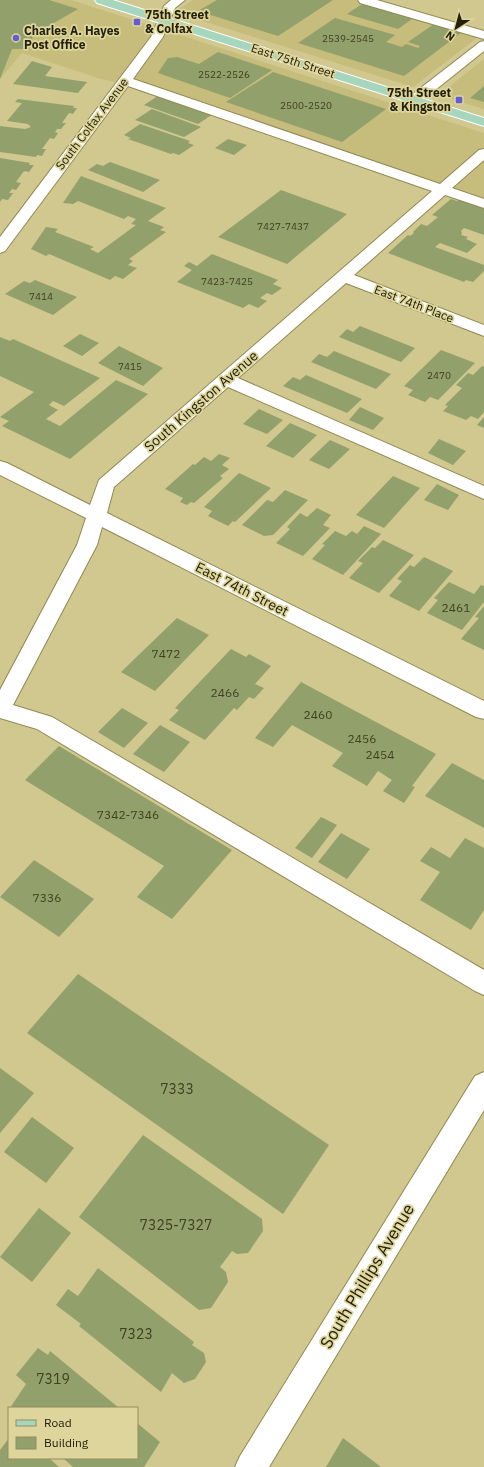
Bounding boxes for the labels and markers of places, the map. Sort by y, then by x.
place label: 75th Street & Colfax [145,7,209,36]
marker: 75th Street & Colfax [132,17,142,27]
place label: Charles A. Hayes Post Office [24,23,119,52]
marker: Charles A. Hayes Post Office [11,33,21,43]
place label: 75th Street & Kingston [387,85,451,114]
marker: 75th Street & Kingston [454,95,464,105]

